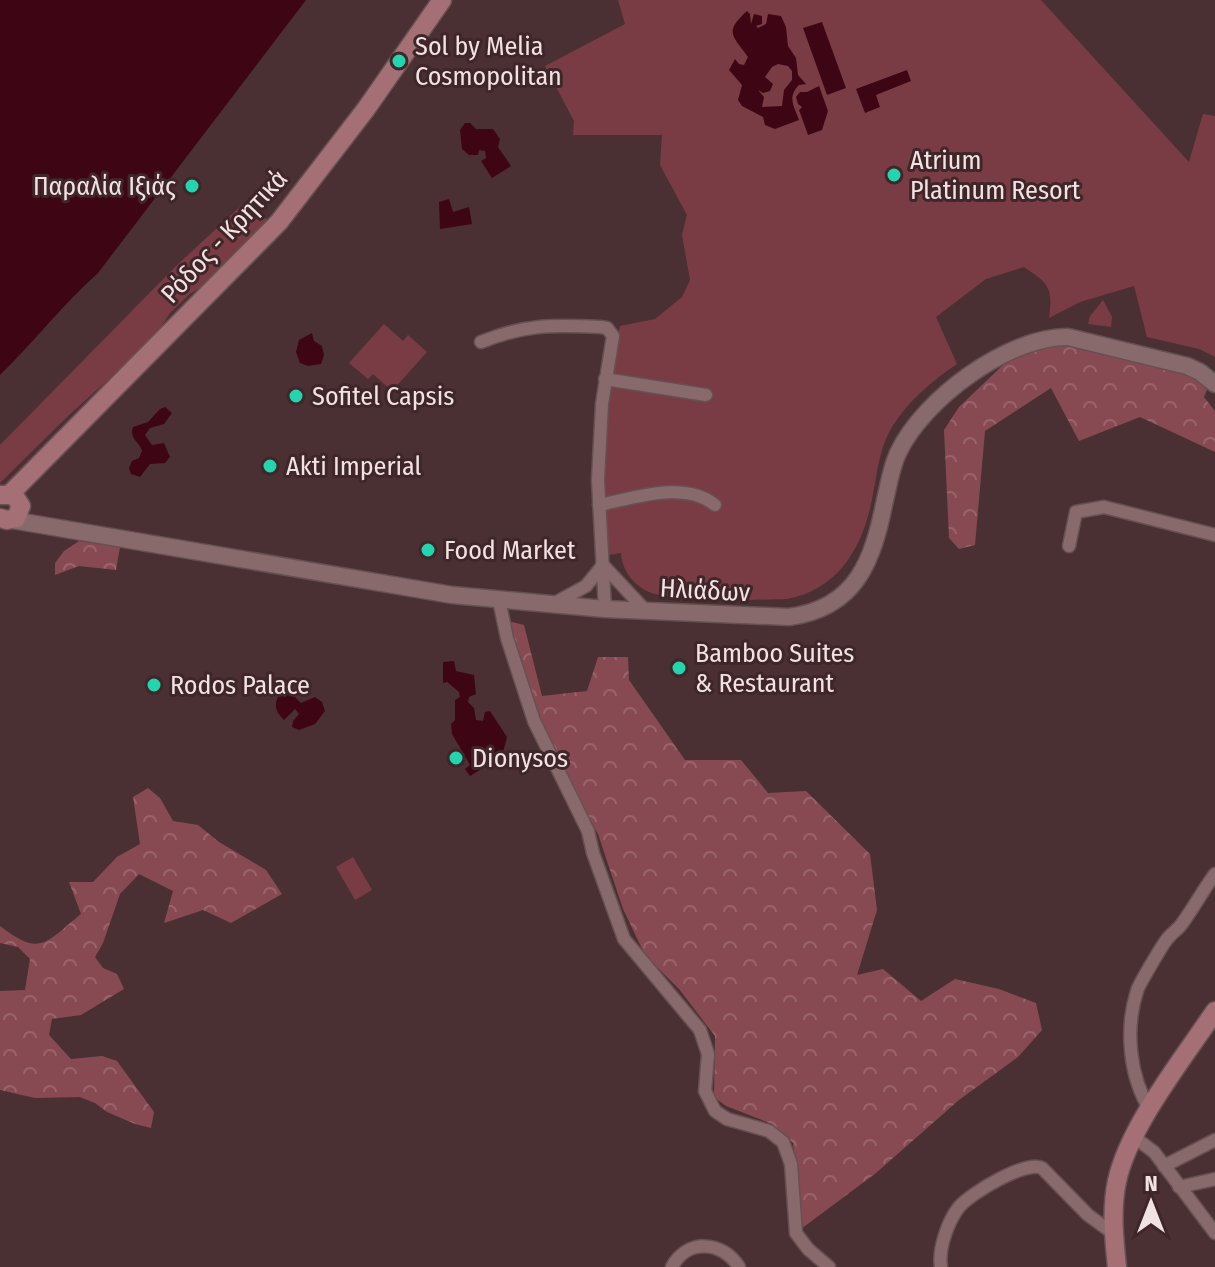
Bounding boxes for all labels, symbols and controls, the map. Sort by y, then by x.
place label: Sol by Melia Cosmopolitan [415,31,562,92]
marker: Sol by Melia Cosmopolitan [390,52,408,70]
place label: Atrium Platinum Resort [910,145,1081,206]
street label: Ρόδος - Κρητικά [155,163,294,309]
marker: Atrium Platinum Resort [885,166,903,184]
place label: Παραλία Ιξιάς [33,171,176,202]
marker: Παραλία Ιξιάς [183,177,201,195]
place label: Sofitel Capsis [312,381,454,412]
marker: Sofitel Capsis [287,387,305,405]
place label: Akti Imperial [286,451,422,482]
marker: Akti Imperial [261,457,279,475]
place label: Food Market [444,535,576,566]
marker: Food Market [419,541,437,559]
street label: Ηλιάδων [659,573,752,608]
place label: Bamboo Suites & Restaurant [695,638,854,699]
marker: Bamboo Suites & Restaurant [670,659,688,677]
place label: Rodos Palace [170,670,310,701]
marker: Rodos Palace [145,676,163,694]
place label: Dionysos [472,743,568,774]
marker: Dionysos [447,749,465,767]
north arrow [1111,1163,1191,1243]
text: N [1144,1170,1158,1197]

